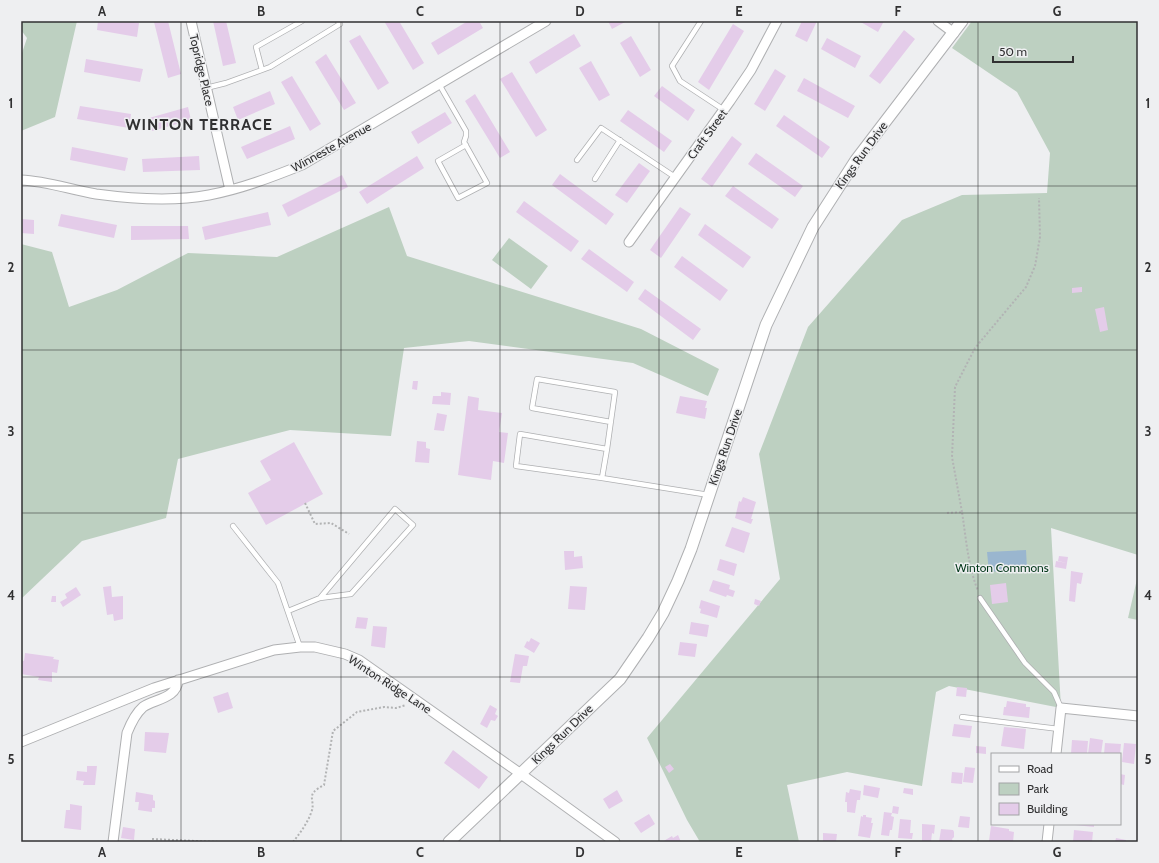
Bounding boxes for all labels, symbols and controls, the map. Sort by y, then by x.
text: A [98,3,107,19]
text: B [257,3,265,19]
text: C [416,3,424,19]
text: D [575,3,585,19]
text: E [735,3,743,19]
text: F [895,3,902,19]
text: G [1053,3,1062,19]
street label: Topridge Place [186,33,218,107]
scale bar [993,38,1073,64]
text: 50 m [999,44,1027,59]
text: 1 [9,95,13,111]
text: 1 [1146,95,1150,111]
street label: Craft Street [684,106,730,162]
district label: WINTON TERRACE [125,115,273,134]
street label: Kings Run Drive [832,118,890,192]
street label: Winneste Avenue [288,119,374,175]
text: 2 [8,259,15,275]
text: 2 [1145,259,1152,275]
street label: Kings Run Drive [705,407,745,487]
text: 3 [7,423,15,439]
text: 3 [1144,423,1152,439]
park label: Winton Commons [955,560,1049,575]
text: 4 [7,587,15,603]
text: 4 [1144,587,1152,603]
street label: Winton Ridge Lane [346,651,434,717]
street label: Kings Run Drive [528,701,596,767]
text: 5 [8,751,15,767]
text: 5 [1145,751,1152,767]
legend [991,753,1121,825]
text: Road [1027,761,1053,776]
text: Park [1027,781,1049,796]
text: Building [1027,801,1069,816]
text: A [98,844,107,860]
text: B [257,844,265,860]
text: C [416,844,424,860]
text: D [575,844,585,860]
text: E [735,844,743,860]
text: F [895,844,902,860]
text: G [1053,844,1062,860]

